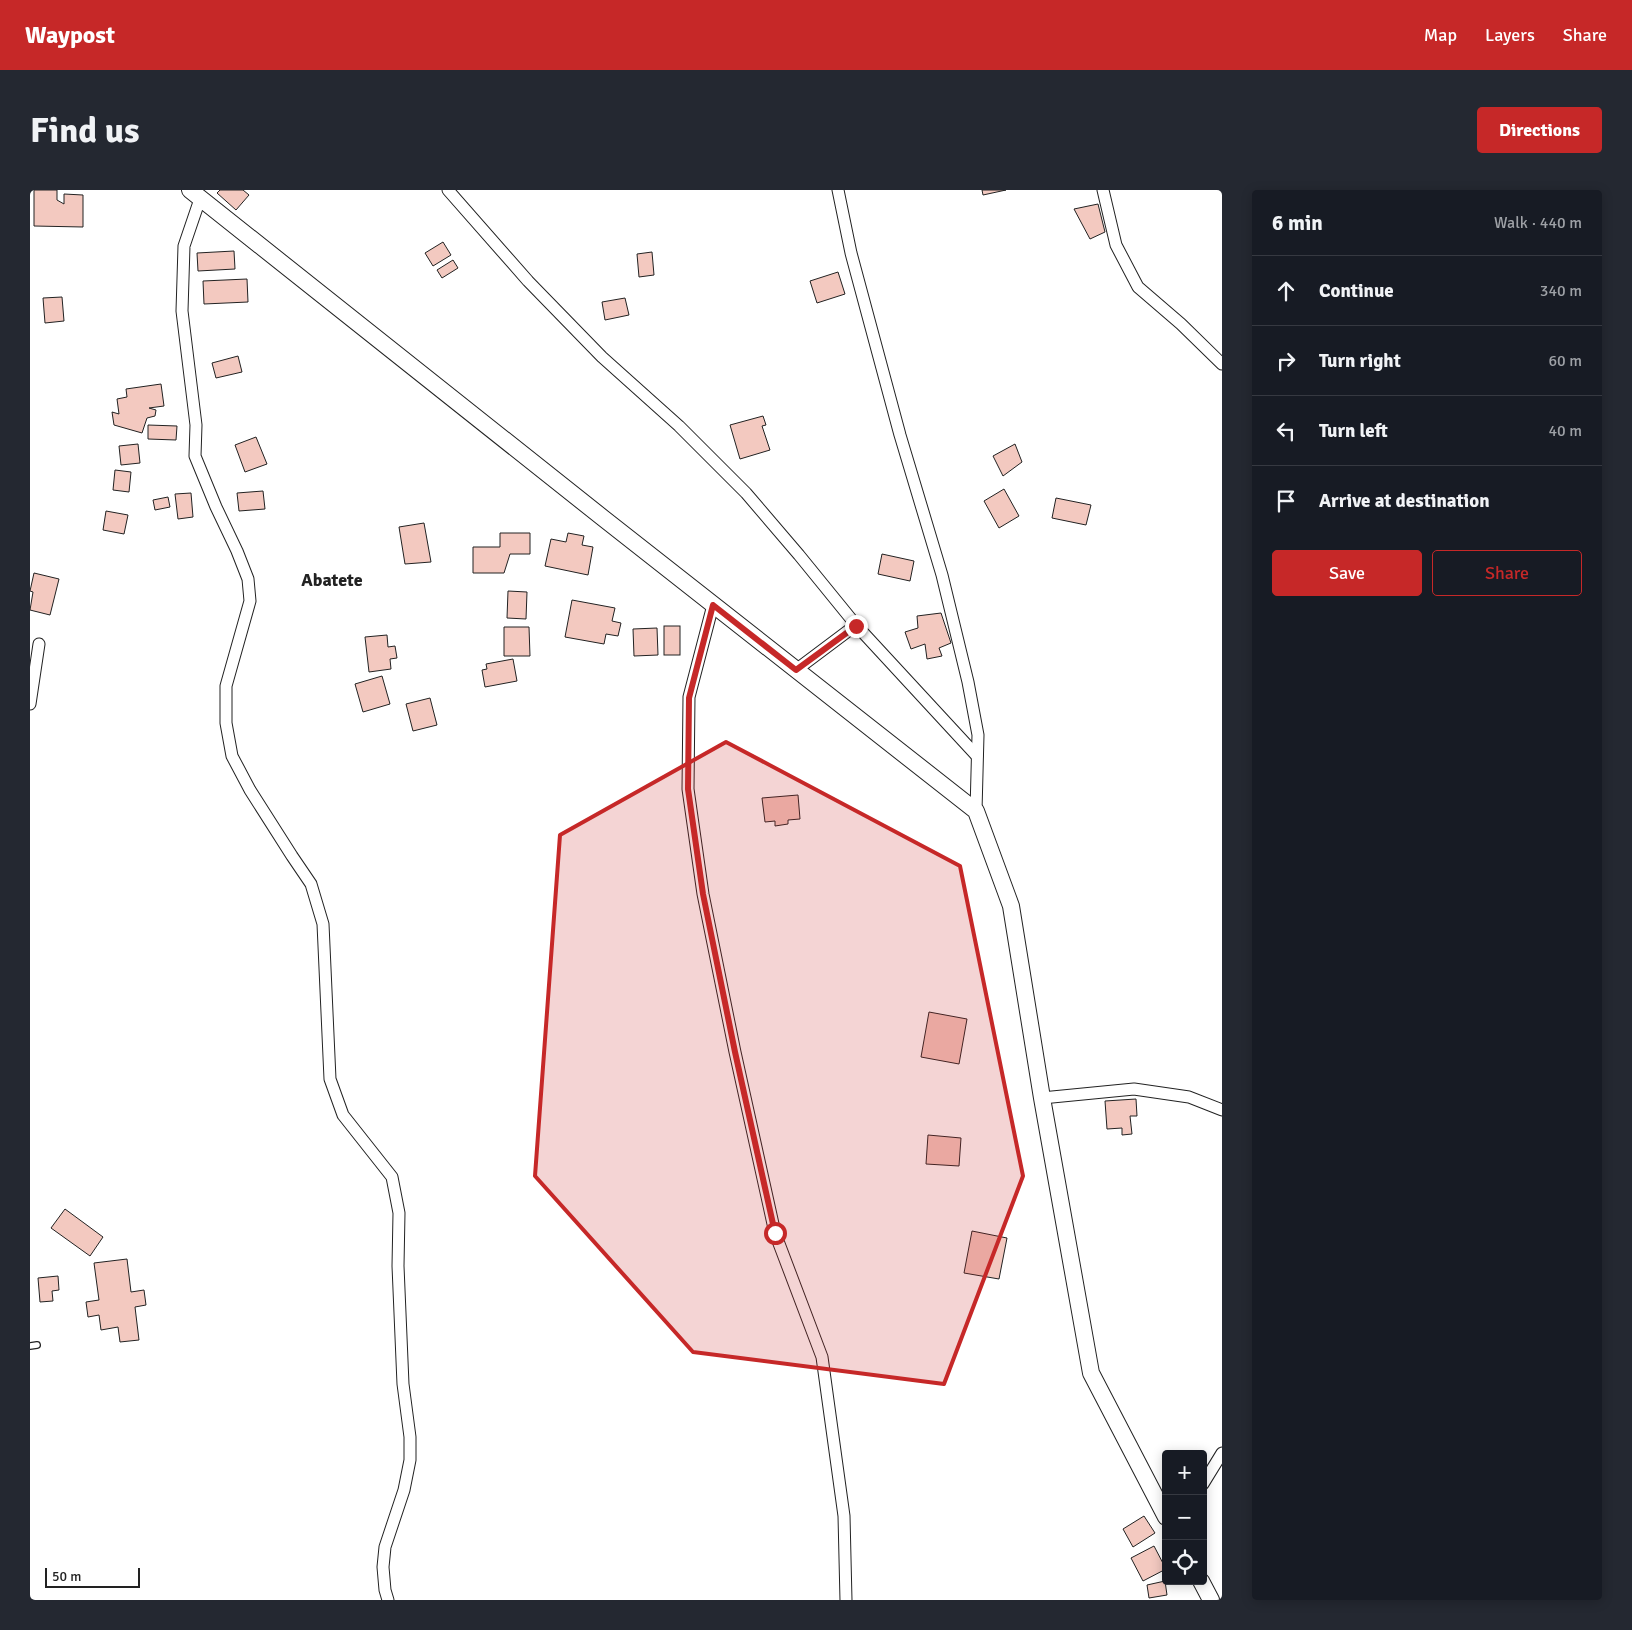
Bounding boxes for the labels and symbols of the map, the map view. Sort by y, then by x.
district label: Abatete [301,569,363,591]
route end [845,615,868,638]
route start [764,1222,787,1245]
scale bar [45,1565,140,1588]

